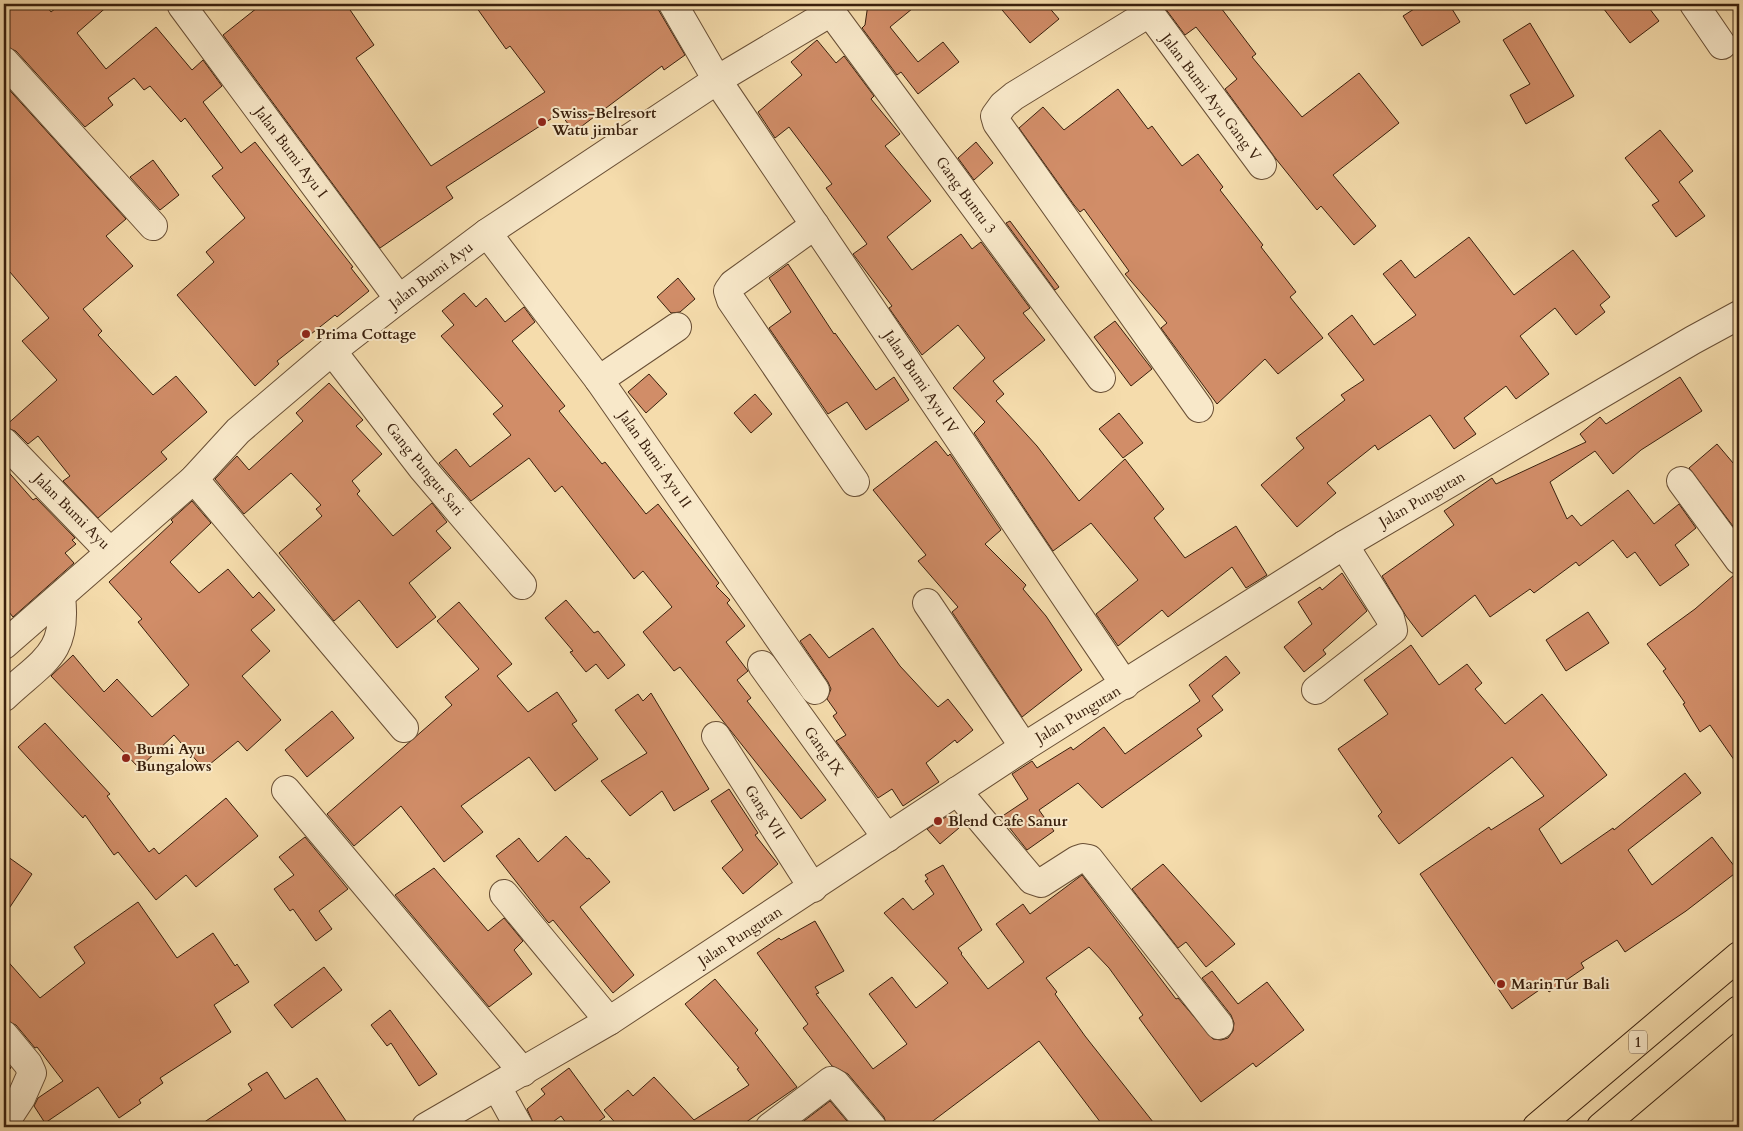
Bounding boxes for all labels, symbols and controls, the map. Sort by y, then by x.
street label: Jalan Bumi Ayu Gang V [1155,28,1266,165]
street label: Jalan Bumi Ayu I [249,101,332,202]
place label: Swiss-Belresort Watu jimbar [551,103,657,140]
marker: Swiss-Belresort Watu jimbar [536,116,548,128]
street label: Gang Buntu 3 [931,152,1001,238]
street label: Jalan Bumi Ayu [383,237,477,314]
place label: Prima Cottage [316,324,416,344]
street label: Jalan Bumi Ayu IV [878,325,963,438]
marker: Prima Cottage [300,328,312,340]
street label: Jalan Bumi Ayu II [613,405,696,512]
street label: Gang Pungut Sari [381,418,469,520]
street label: Jalan Pungutan [1374,466,1469,533]
street label: Jalan Bumi Ayu [28,467,115,554]
street label: Jalan Pungutan [1030,680,1125,748]
street label: Gang IX [799,722,849,780]
place label: Bumi Ayu Bungalows [136,739,212,776]
marker: Bumi Ayu Bungalows [120,752,132,764]
street label: Gang VII [740,781,790,843]
place label: Blend Cafe Sanur [948,811,1069,831]
marker: Blend Cafe Sanur [932,815,944,827]
street label: Jalan Pungutan [692,901,786,972]
place label: MarinTur Bali [1511,974,1610,994]
marker: MarinTur Bali [1495,978,1507,990]
road number: 1 [1629,1030,1647,1054]

